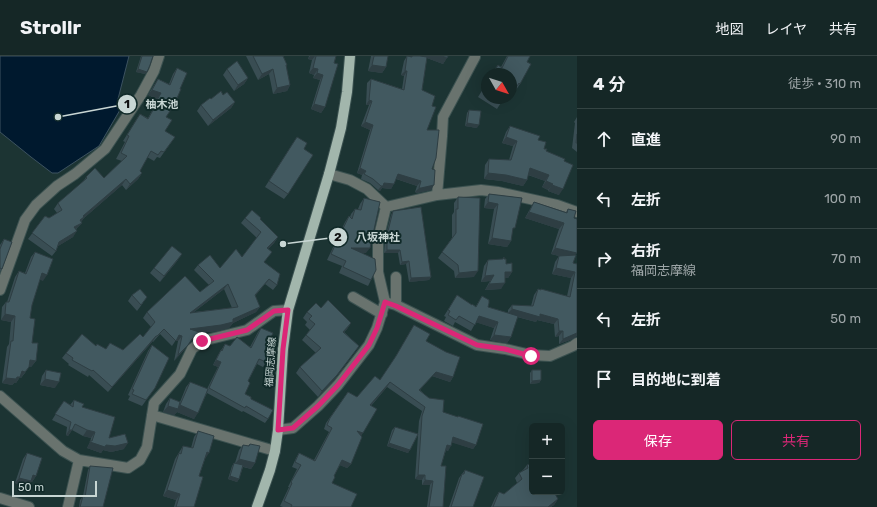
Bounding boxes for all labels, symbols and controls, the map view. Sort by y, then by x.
text: Strollr [20,16,81,39]
text: 地図 [715,21,743,38]
text: レイヤ [765,21,807,38]
text: 共有 [829,21,857,38]
north arrow [481,68,517,104]
text: 4 分 [593,74,625,94]
text: 徒歩 · 310 m [788,76,861,91]
callout: 柚木池 [117,92,186,115]
text: 1 [124,97,130,111]
text: 柚木池 [146,98,179,111]
icon: ahead [593,128,615,150]
text: 直進 [631,131,661,149]
text: 90 m [830,131,861,146]
icon: left [593,188,615,210]
text: 左折 [631,191,661,209]
text: 100 m [824,191,861,206]
callout: 八坂神社 [328,226,408,249]
text: 2 [334,230,342,244]
text: 八坂神社 [356,231,400,244]
text: 右折 [631,242,661,260]
icon: right [593,248,615,270]
text: 70 m [831,251,861,266]
text: 福岡志摩線 [631,263,696,278]
icon: left [593,308,615,330]
text: 左折 [631,311,661,329]
text: 50 m [830,311,861,326]
route end [193,332,211,350]
street label: 福岡志摩線 [263,337,279,387]
route start [522,347,540,365]
icon: arrive [593,368,615,390]
text: 目的地に到着 [631,371,721,389]
button: 保存 [593,420,723,460]
button: 共有 [731,420,861,460]
map controls [529,423,565,495]
button: + [529,423,565,459]
button: − [529,459,565,495]
scale bar [12,479,97,498]
text: 50 m [18,481,44,494]

